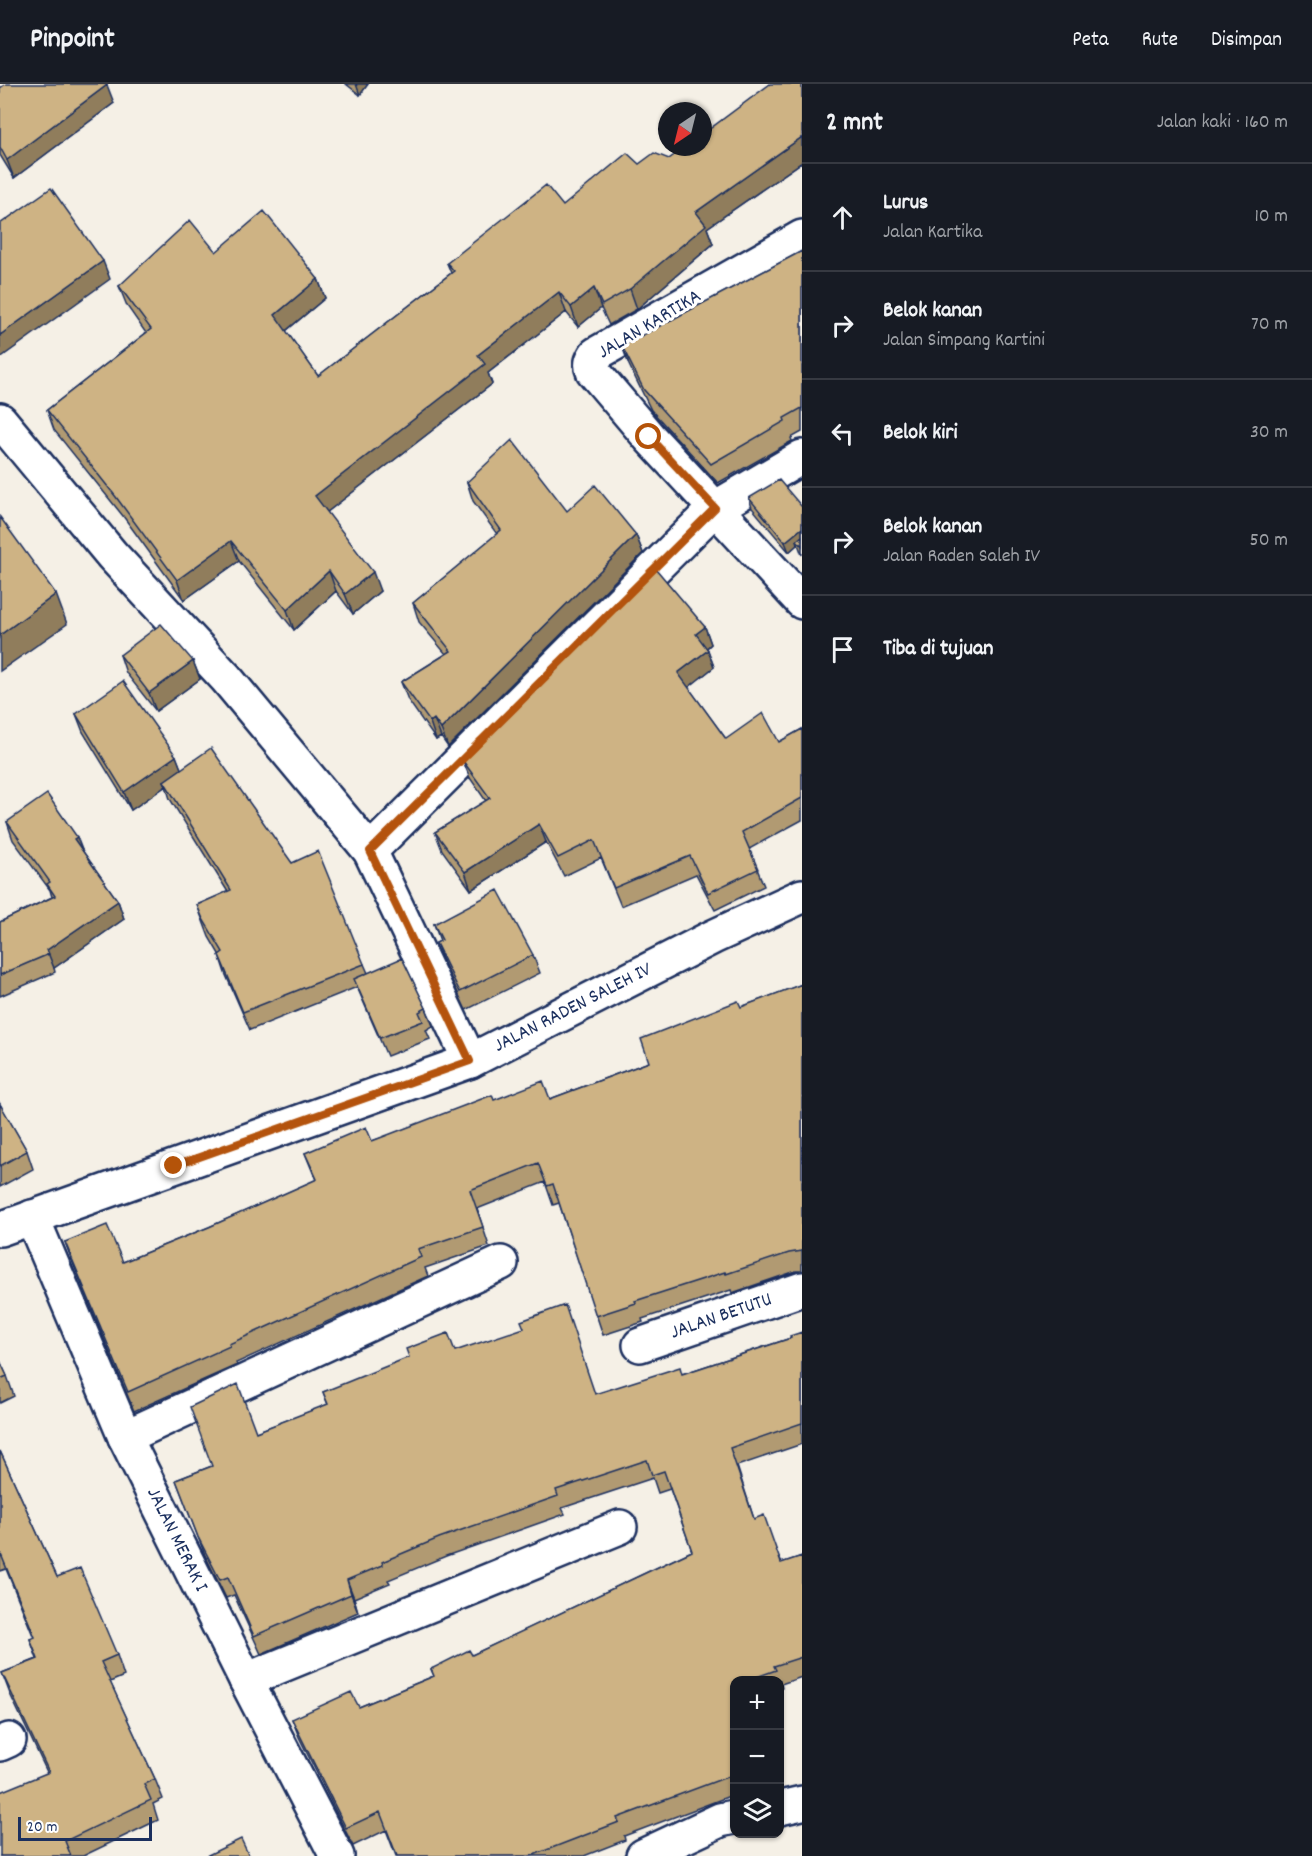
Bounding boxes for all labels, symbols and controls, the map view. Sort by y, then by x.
text: Pinpoint [30,21,115,61]
text: Peta [1072,26,1109,56]
text: Rute [1142,26,1178,56]
text: Disimpan [1211,26,1282,56]
north arrow [658,102,712,156]
text: 2 mnt [826,105,883,142]
text: Jalan kaki · 160 m [1157,109,1288,137]
text: Lurus [883,188,928,219]
icon: ahead [826,201,859,234]
text: 10 m [1254,203,1288,231]
text: Jalan Kartika [883,219,982,247]
street label: JALAN KARTIKA [593,283,707,367]
text: Belok kanan [883,296,982,327]
icon: right [826,309,859,342]
text: 70 m [1251,311,1288,339]
text: Jalan Simpang Kartini [883,327,1045,355]
icon: left [826,417,859,450]
text: Belok kiri [883,418,957,449]
text: 30 m [1250,419,1288,447]
route start [635,423,661,449]
text: Belok kanan [883,512,982,543]
icon: right [826,525,859,558]
text: 50 m [1250,527,1288,555]
text: Jalan Raden Saleh IV [883,543,1040,571]
icon: arrive [826,633,859,666]
text: Tiba di tujuan [883,634,993,665]
street label: JALAN RADEN SALEH IV [489,956,657,1060]
route end [160,1152,186,1178]
street label: JALAN BETUTU [667,1286,776,1347]
street label: JALAN MERAK I [139,1483,214,1597]
map controls [730,1676,784,1838]
button: + [730,1676,784,1730]
button: − [730,1730,784,1784]
button: layers [730,1784,784,1838]
scale bar [18,1814,152,1842]
text: 20 m [27,1816,57,1839]

